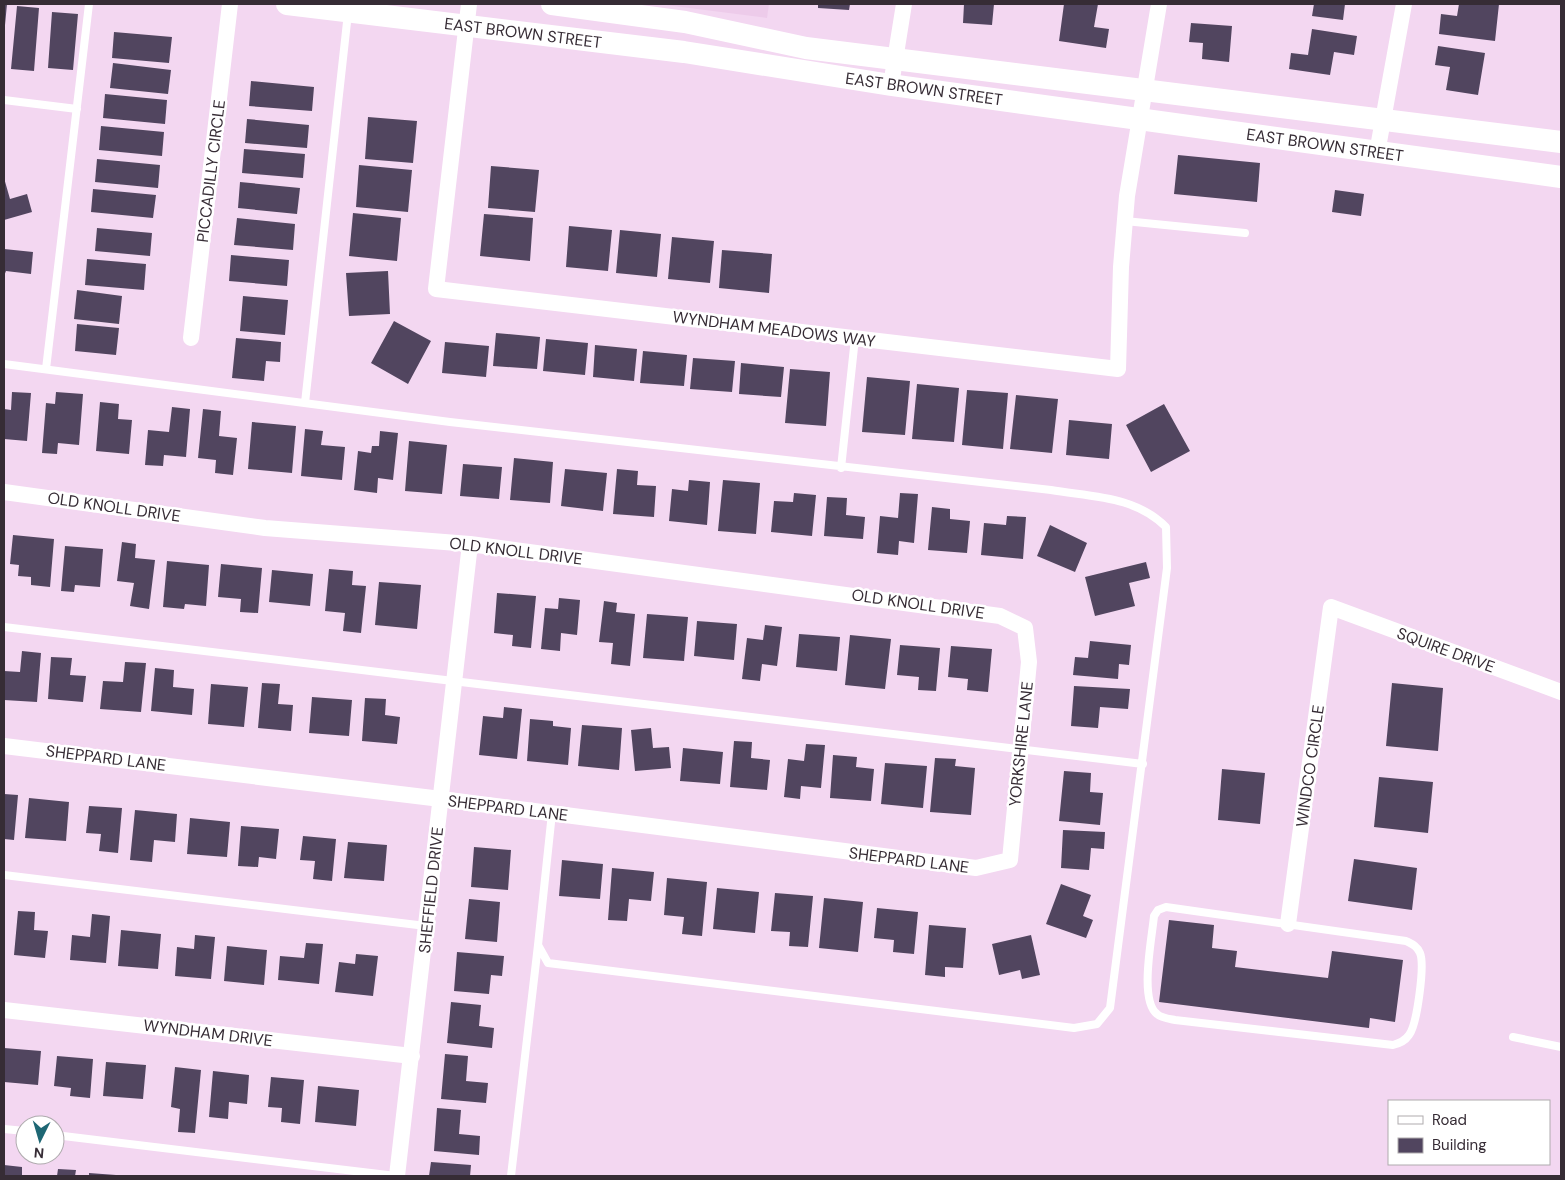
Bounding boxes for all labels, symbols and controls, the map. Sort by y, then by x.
street label: EAST BROWN STREET [443,13,603,53]
street label: EAST BROWN STREET [844,68,1004,110]
street label: PICCADILLY CIRCLE [192,98,230,244]
street label: EAST BROWN STREET [1245,124,1405,166]
street label: WYNDHAM MEADOWS WAY [671,306,877,352]
street label: OLD KNOLL DRIVE [46,487,182,527]
street label: OLD KNOLL DRIVE [448,532,584,570]
street label: OLD KNOLL DRIVE [850,584,986,624]
street label: SQUIRE DRIVE [1394,623,1498,677]
street label: YORKSHIRE LANE [1004,680,1038,808]
street label: WINDCO CIRCLE [1291,704,1329,828]
street label: SHEPPARD LANE [45,740,167,776]
street label: SHEPPARD LANE [447,790,569,826]
street label: SHEFFIELD DRIVE [414,826,448,954]
street label: SHEPPARD LANE [848,842,970,878]
street label: WYNDHAM DRIVE [142,1015,274,1051]
legend [1388,1100,1550,1165]
text: Road [1432,1110,1467,1130]
north arrow [15,1115,65,1165]
text: Building [1432,1135,1487,1155]
text: N [33,1144,45,1162]

